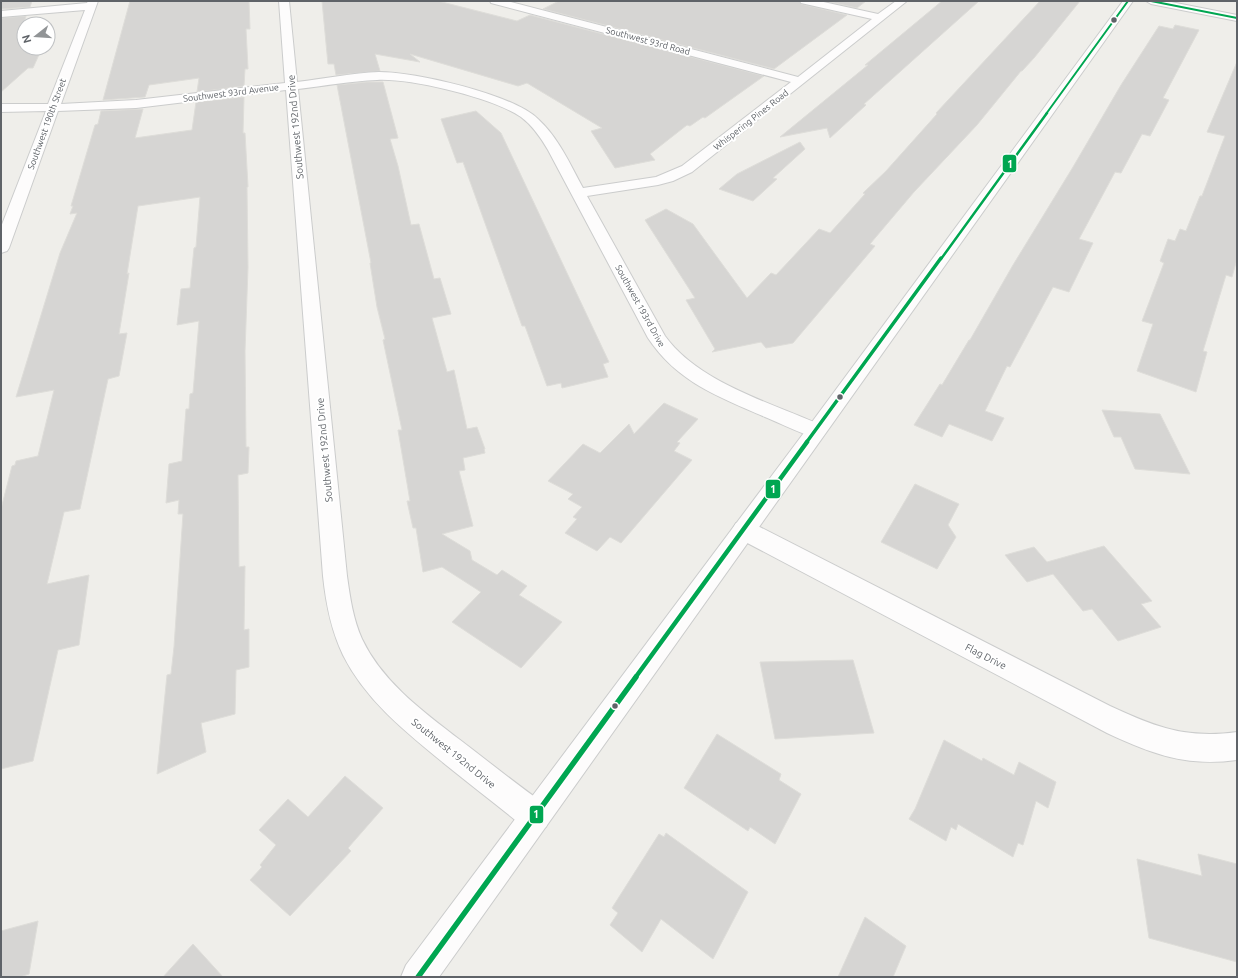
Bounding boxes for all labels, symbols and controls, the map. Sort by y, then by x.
unlabelled marker [1109,15,1119,25]
north arrow [16,16,56,56]
street label: Southwest 93rd Road [605,25,691,57]
text: N [19,33,33,45]
street label: Southwest 192nd Drive [285,74,306,180]
street label: Southwest 190th Street [26,77,68,171]
street label: Southwest 93rd Avenue [183,82,279,104]
street label: Whispering Pines Road [712,88,790,152]
line badge: 1 [1002,154,1017,173]
text: 1 [1007,158,1013,170]
street label: Southwest 193rd Drive [613,263,667,349]
unlabelled marker [835,392,845,402]
street label: Southwest 192nd Drive [314,397,335,503]
line badge: 1 [765,479,781,499]
text: 1 [770,483,776,495]
street label: Flag Drive [963,641,1008,672]
unlabelled marker [610,701,620,711]
street label: Southwest 192nd Drive [410,716,498,791]
line badge: 1 [529,805,544,824]
text: 1 [533,808,539,820]

